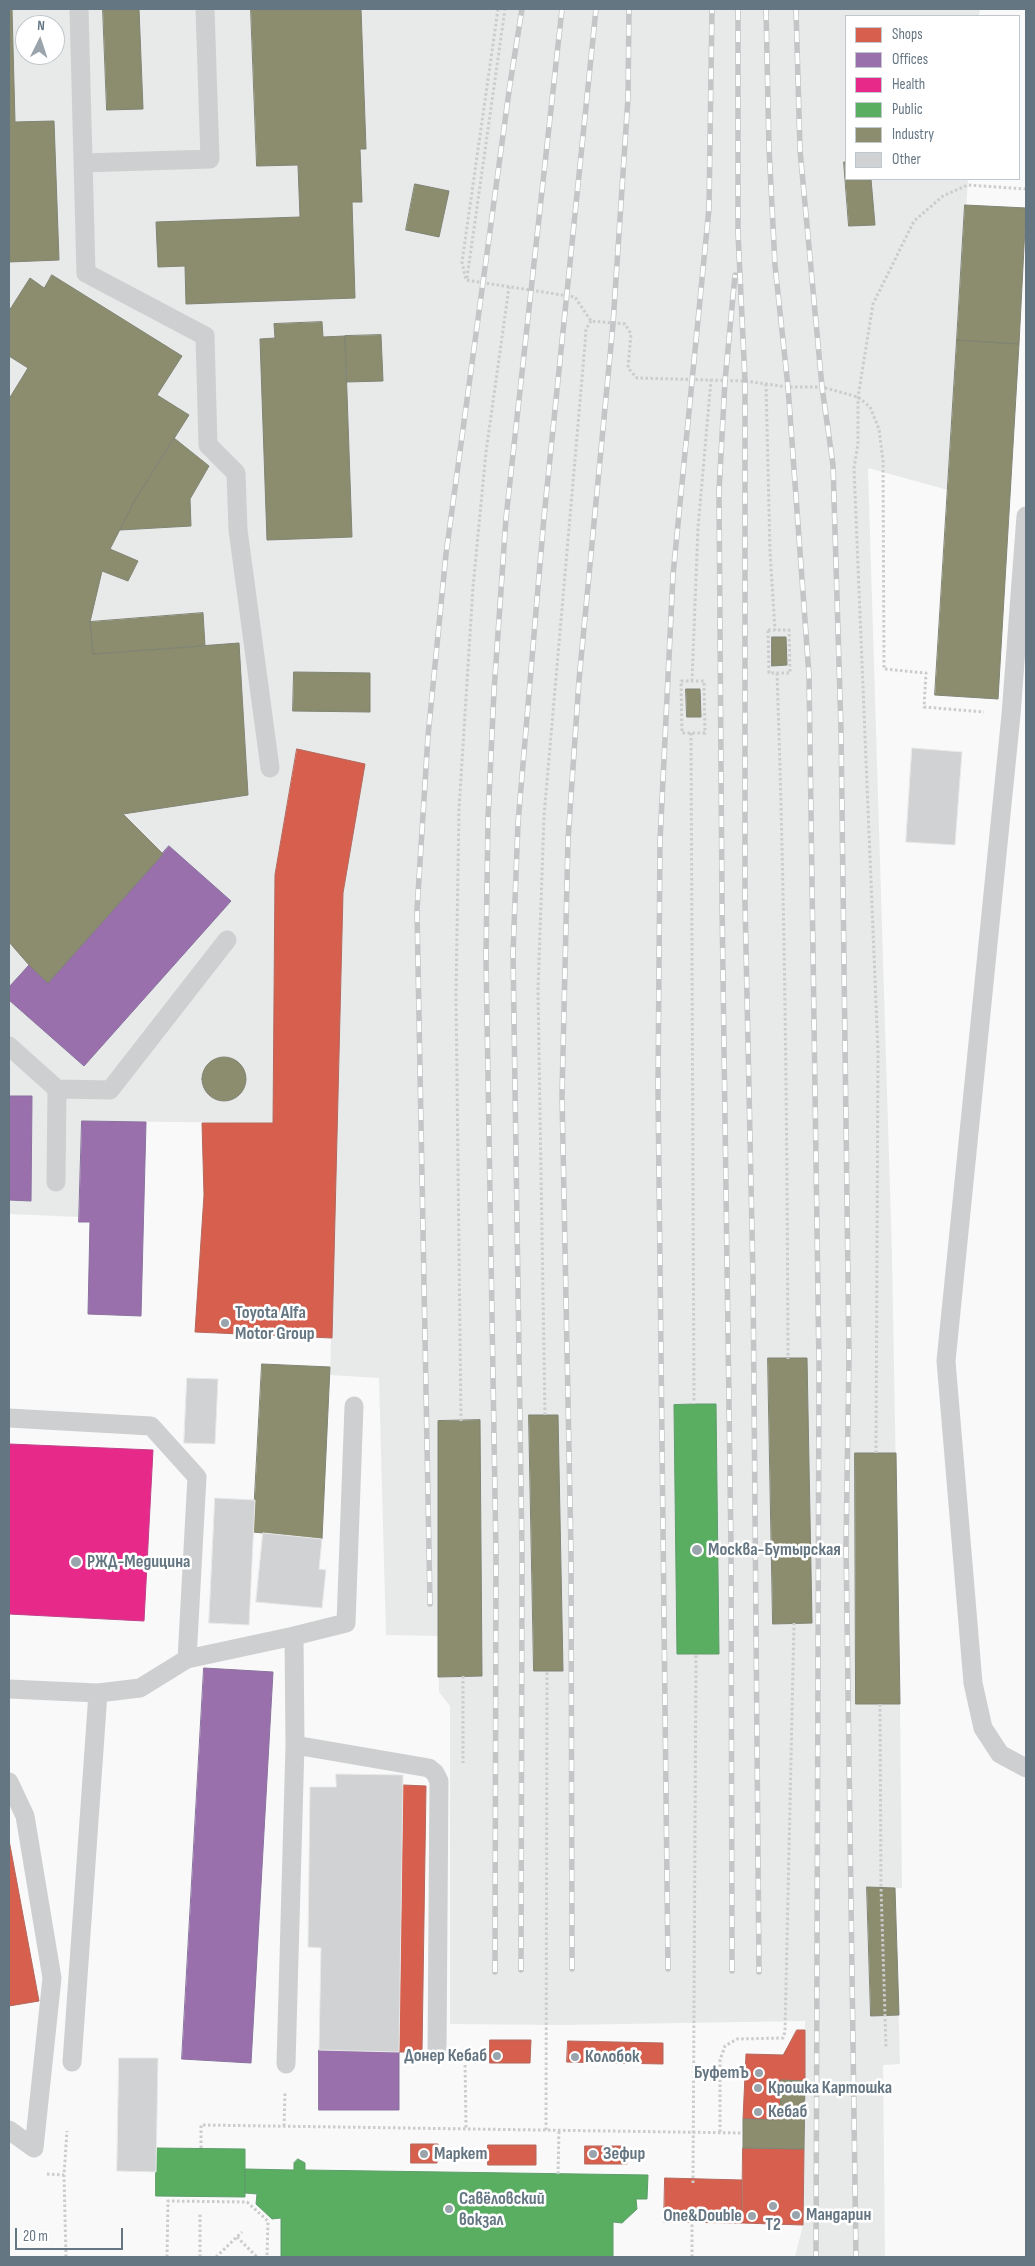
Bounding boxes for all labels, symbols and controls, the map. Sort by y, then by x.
north arrow [15,15,65,65]
legend [845,15,1020,180]
text: N [37,17,45,34]
text: Shops [892,25,923,44]
text: Offices [892,50,928,69]
text: Health [892,75,925,94]
text: Public [892,100,923,119]
text: Industry [892,125,934,144]
text: Other [892,150,921,169]
place label: Toyota Alfa Motor Group [235,1302,315,1345]
marker: Toyota Alfa Motor Group [219,1317,231,1329]
place label: Москва-Бутырская [708,1539,841,1561]
marker: Москва-Бутырская [690,1543,704,1557]
place label: РЖД-Медицина [87,1551,190,1573]
marker: РЖД-Медицина [69,1555,83,1569]
place label: Донер Кебаб [404,2045,487,2067]
place label: Колобок [585,2046,640,2068]
marker: Донер Кебаб [491,2050,503,2062]
marker: Колобок [569,2051,581,2063]
place label: БуфетЪ [694,2062,749,2084]
marker: БуфетЪ [753,2067,765,2079]
place label: Крошка Картошка [768,2077,892,2099]
marker: Крошка Картошка [752,2082,764,2094]
place label: Кебаб [768,2101,807,2123]
marker: Кебаб [752,2106,764,2118]
place label: Маркет [434,2143,487,2165]
place label: Зефир [603,2143,645,2165]
marker: Маркет [418,2148,430,2160]
marker: Зефир [587,2148,599,2160]
place label: Савёловский вокзал [459,2188,545,2230]
marker: T2 [767,2200,779,2212]
marker: Савёловский вокзал [443,2203,455,2215]
place label: Мандарин [806,2204,871,2226]
place label: One&Double [663,2205,742,2227]
marker: Мандарин [790,2209,802,2221]
marker: One&Double [746,2210,758,2222]
place label: T2 [765,2214,781,2236]
scale bar [18,2218,125,2250]
text: 20 m [23,2227,48,2246]

